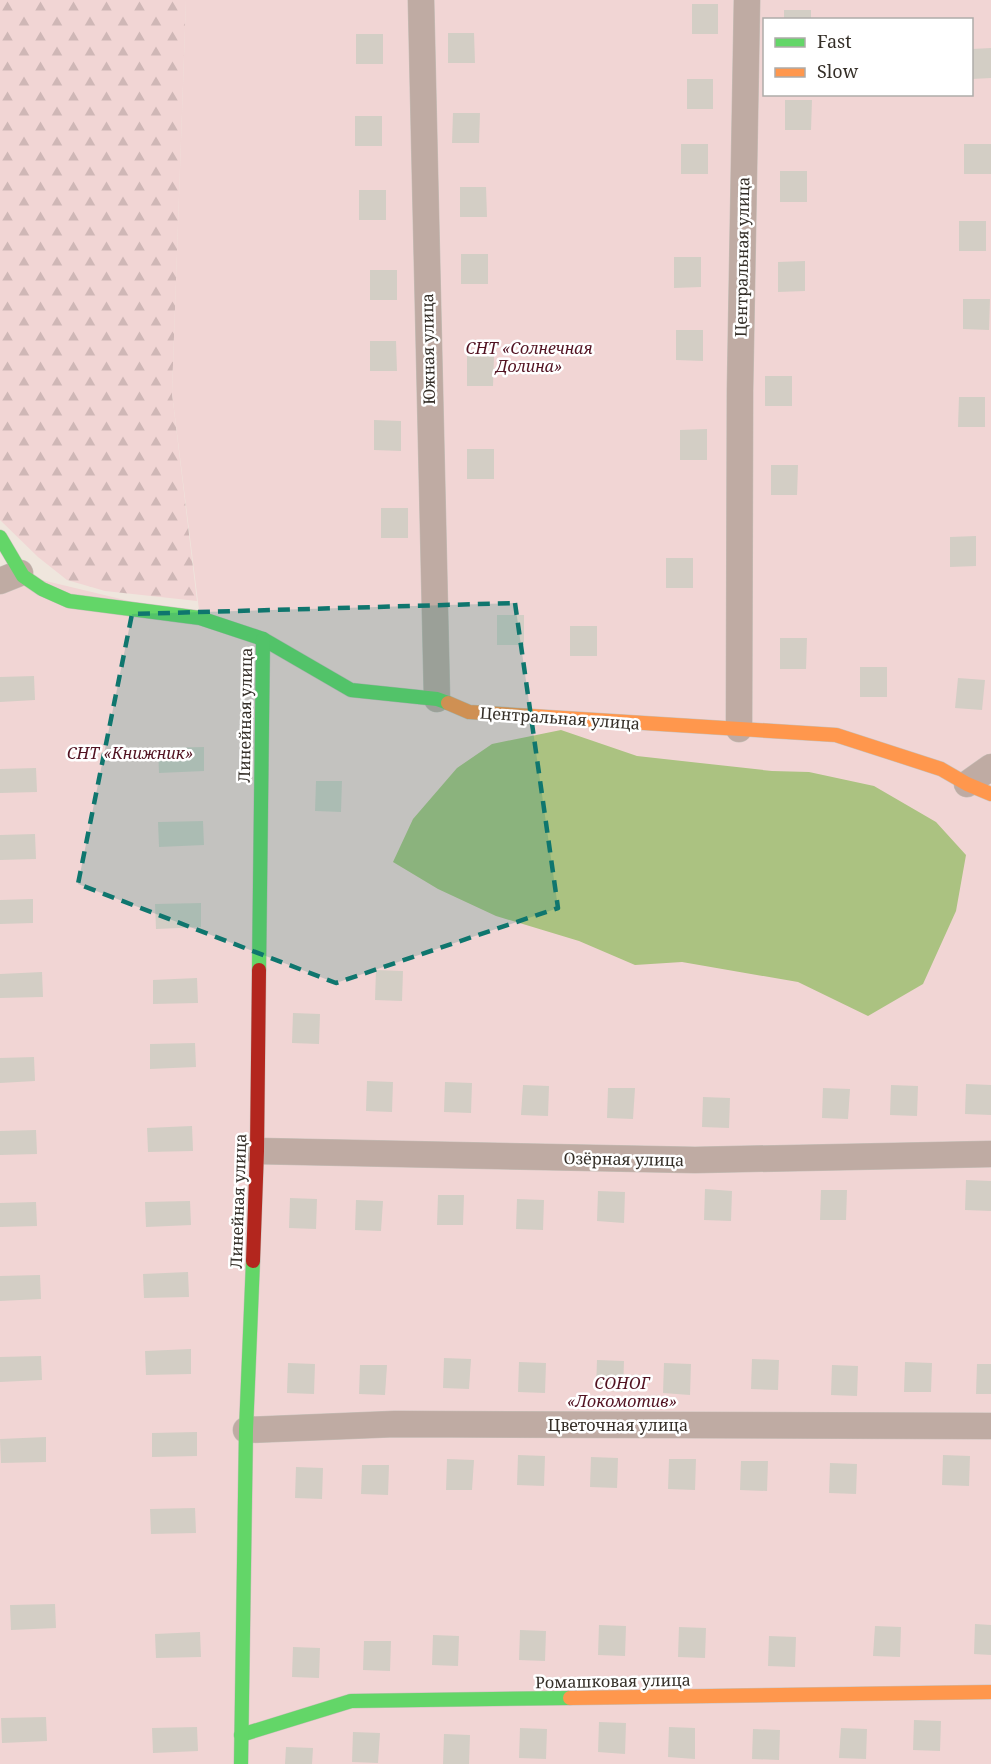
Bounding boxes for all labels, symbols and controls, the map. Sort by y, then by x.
legend [763,18,973,96]
text: Fast [817,29,852,53]
text: Slow [817,59,859,83]
street label: Центральная улица [730,177,754,337]
street label: Южная улица [416,293,440,405]
park label: СНТ «Солнечная Долина» [465,337,593,377]
street label: Линейная улица [233,647,257,783]
street label: Центральная улица [479,701,641,735]
park label: СНТ «Книжник» [67,742,193,764]
street label: Линейная улица [225,1133,251,1269]
street label: Озёрная улица [563,1147,685,1171]
park label: СОНОГ «Локомотив» [567,1372,677,1412]
street label: Цветочная улица [548,1414,688,1436]
street label: Ромашковая улица [535,1669,691,1693]

